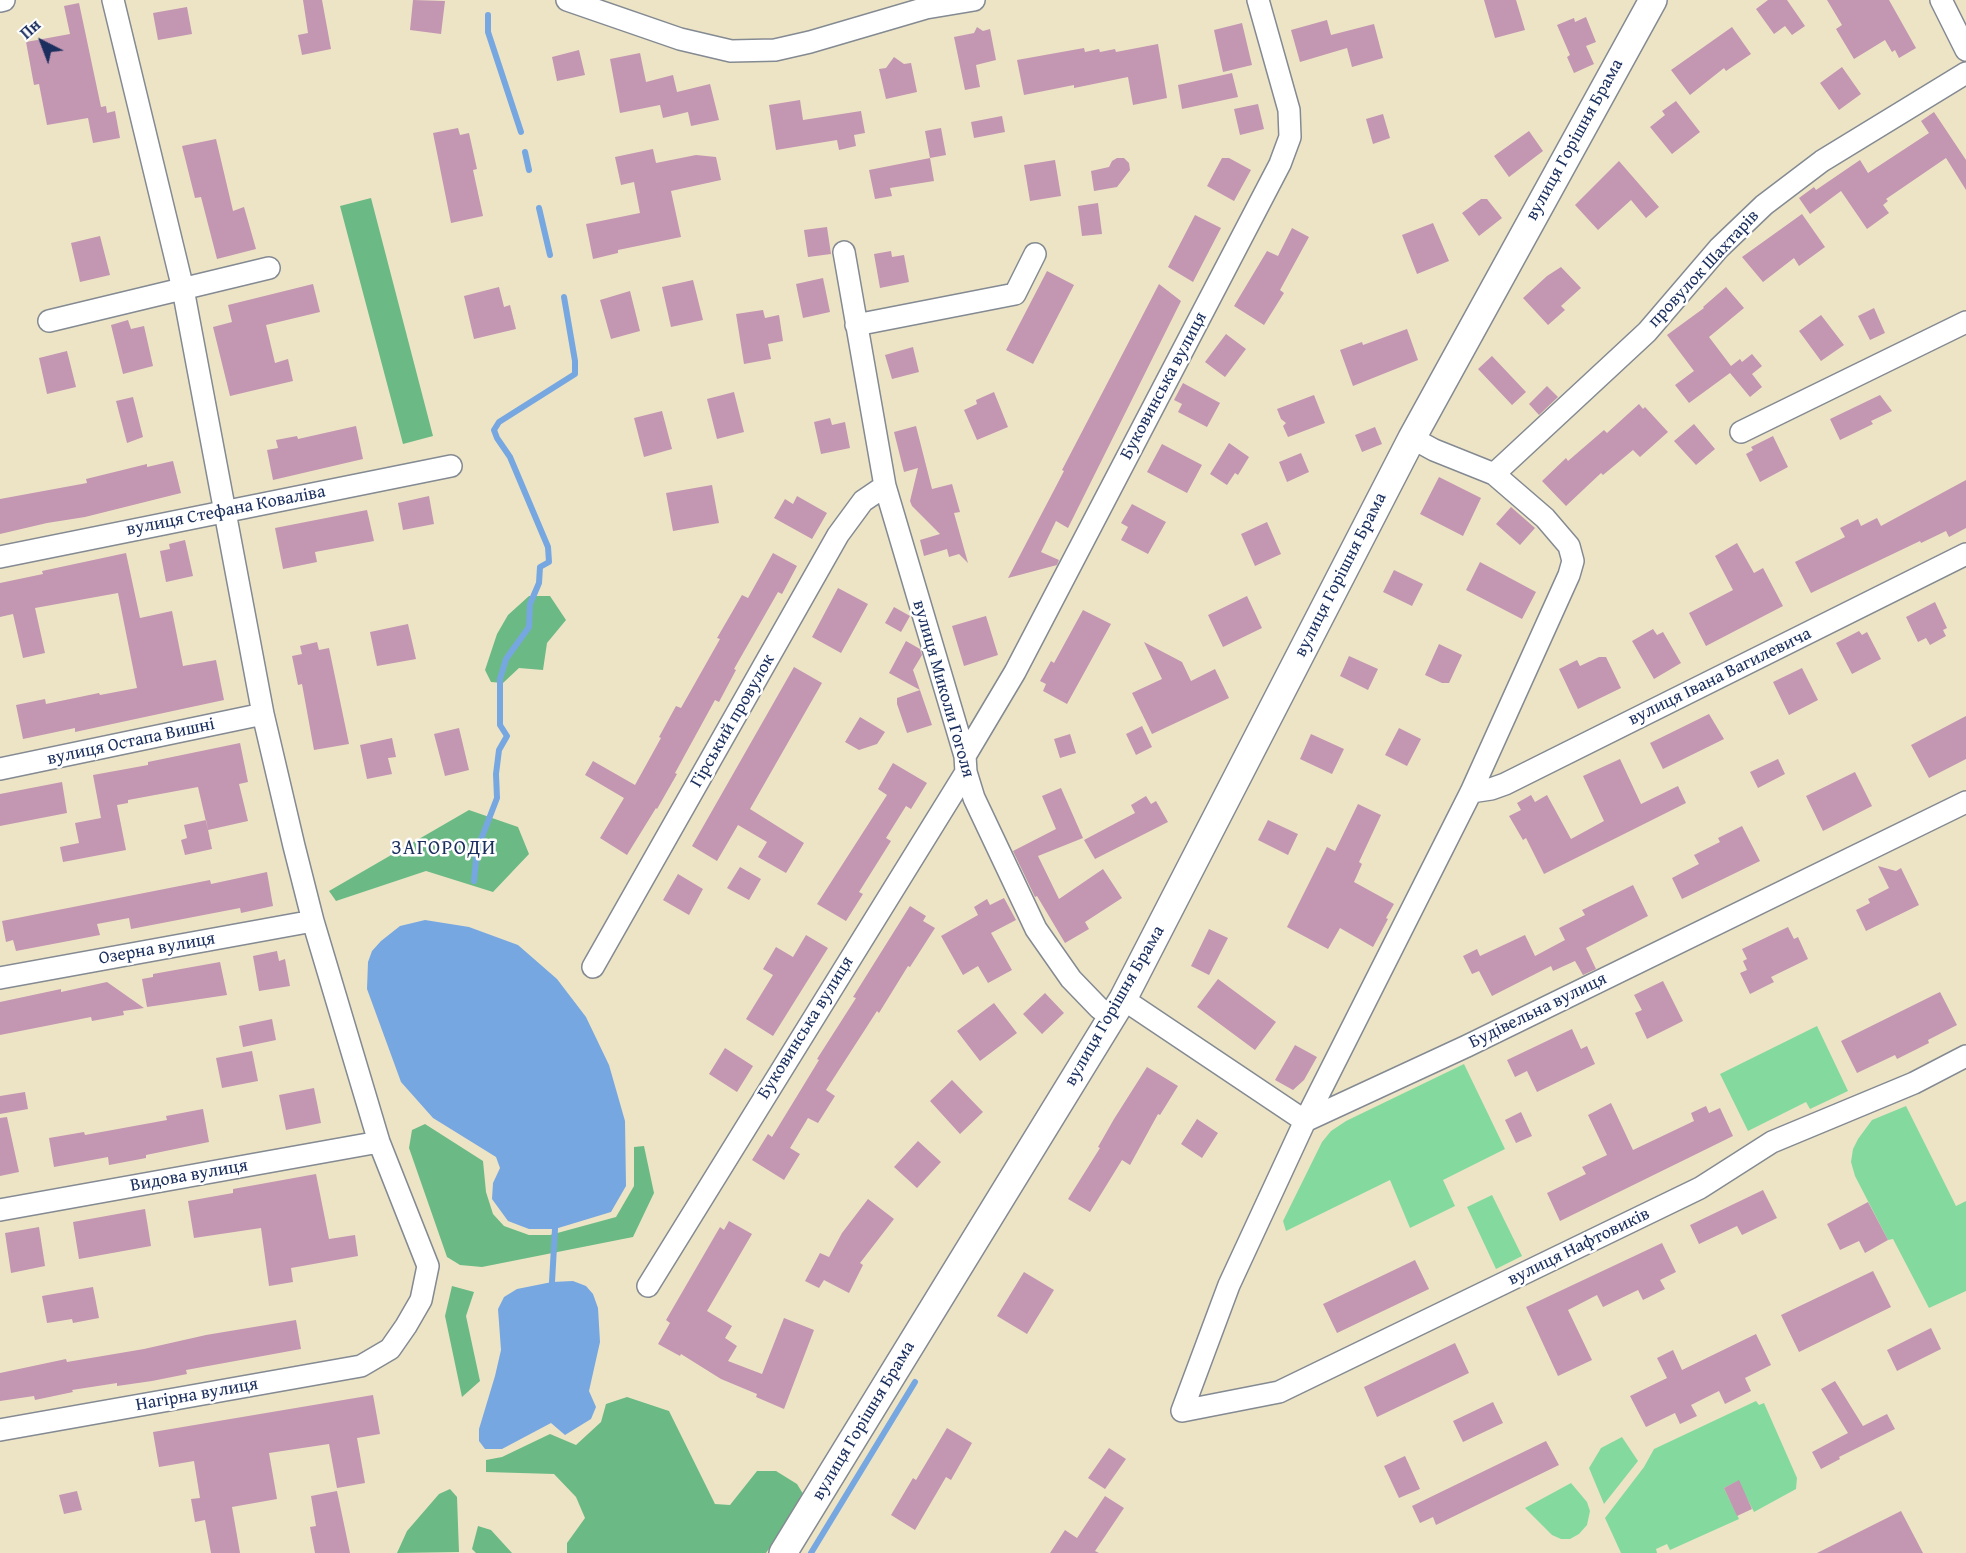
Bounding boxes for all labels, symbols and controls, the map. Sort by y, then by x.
north arrow [12,12,72,72]
text: Пн [14,13,46,44]
street label: вулиця Горішня Брама [1522,55,1628,225]
street label: провулок Шахтарів [1644,206,1764,332]
street label: Буковинська вулиця [1116,308,1212,464]
street label: вулиця Стефана Коваліва [125,481,327,541]
street label: вулиця Горішня Брама [1290,489,1392,661]
street label: вулиця Миколи Гоголя [907,598,979,780]
street label: вулиця Івана Вагилевича [1625,623,1815,731]
street label: Гірський провулок [686,651,780,791]
street label: вулиця Остапа Вишні [45,714,217,770]
district label: ЗАГОРОДИ [391,837,497,861]
street label: вулиця Горішня Брама [1060,922,1170,1090]
street label: Озерна вулиця [97,928,217,970]
street label: Буковинська вулиця [753,953,859,1103]
street label: Будівельна вулиця [1466,968,1610,1054]
street label: Видова вулиця [128,1155,250,1197]
street label: вулиця Нафтовиків [1505,1203,1653,1291]
street label: вулиця Горішня Брама [808,1338,920,1504]
street label: Нагірна вулиця [134,1374,260,1416]

